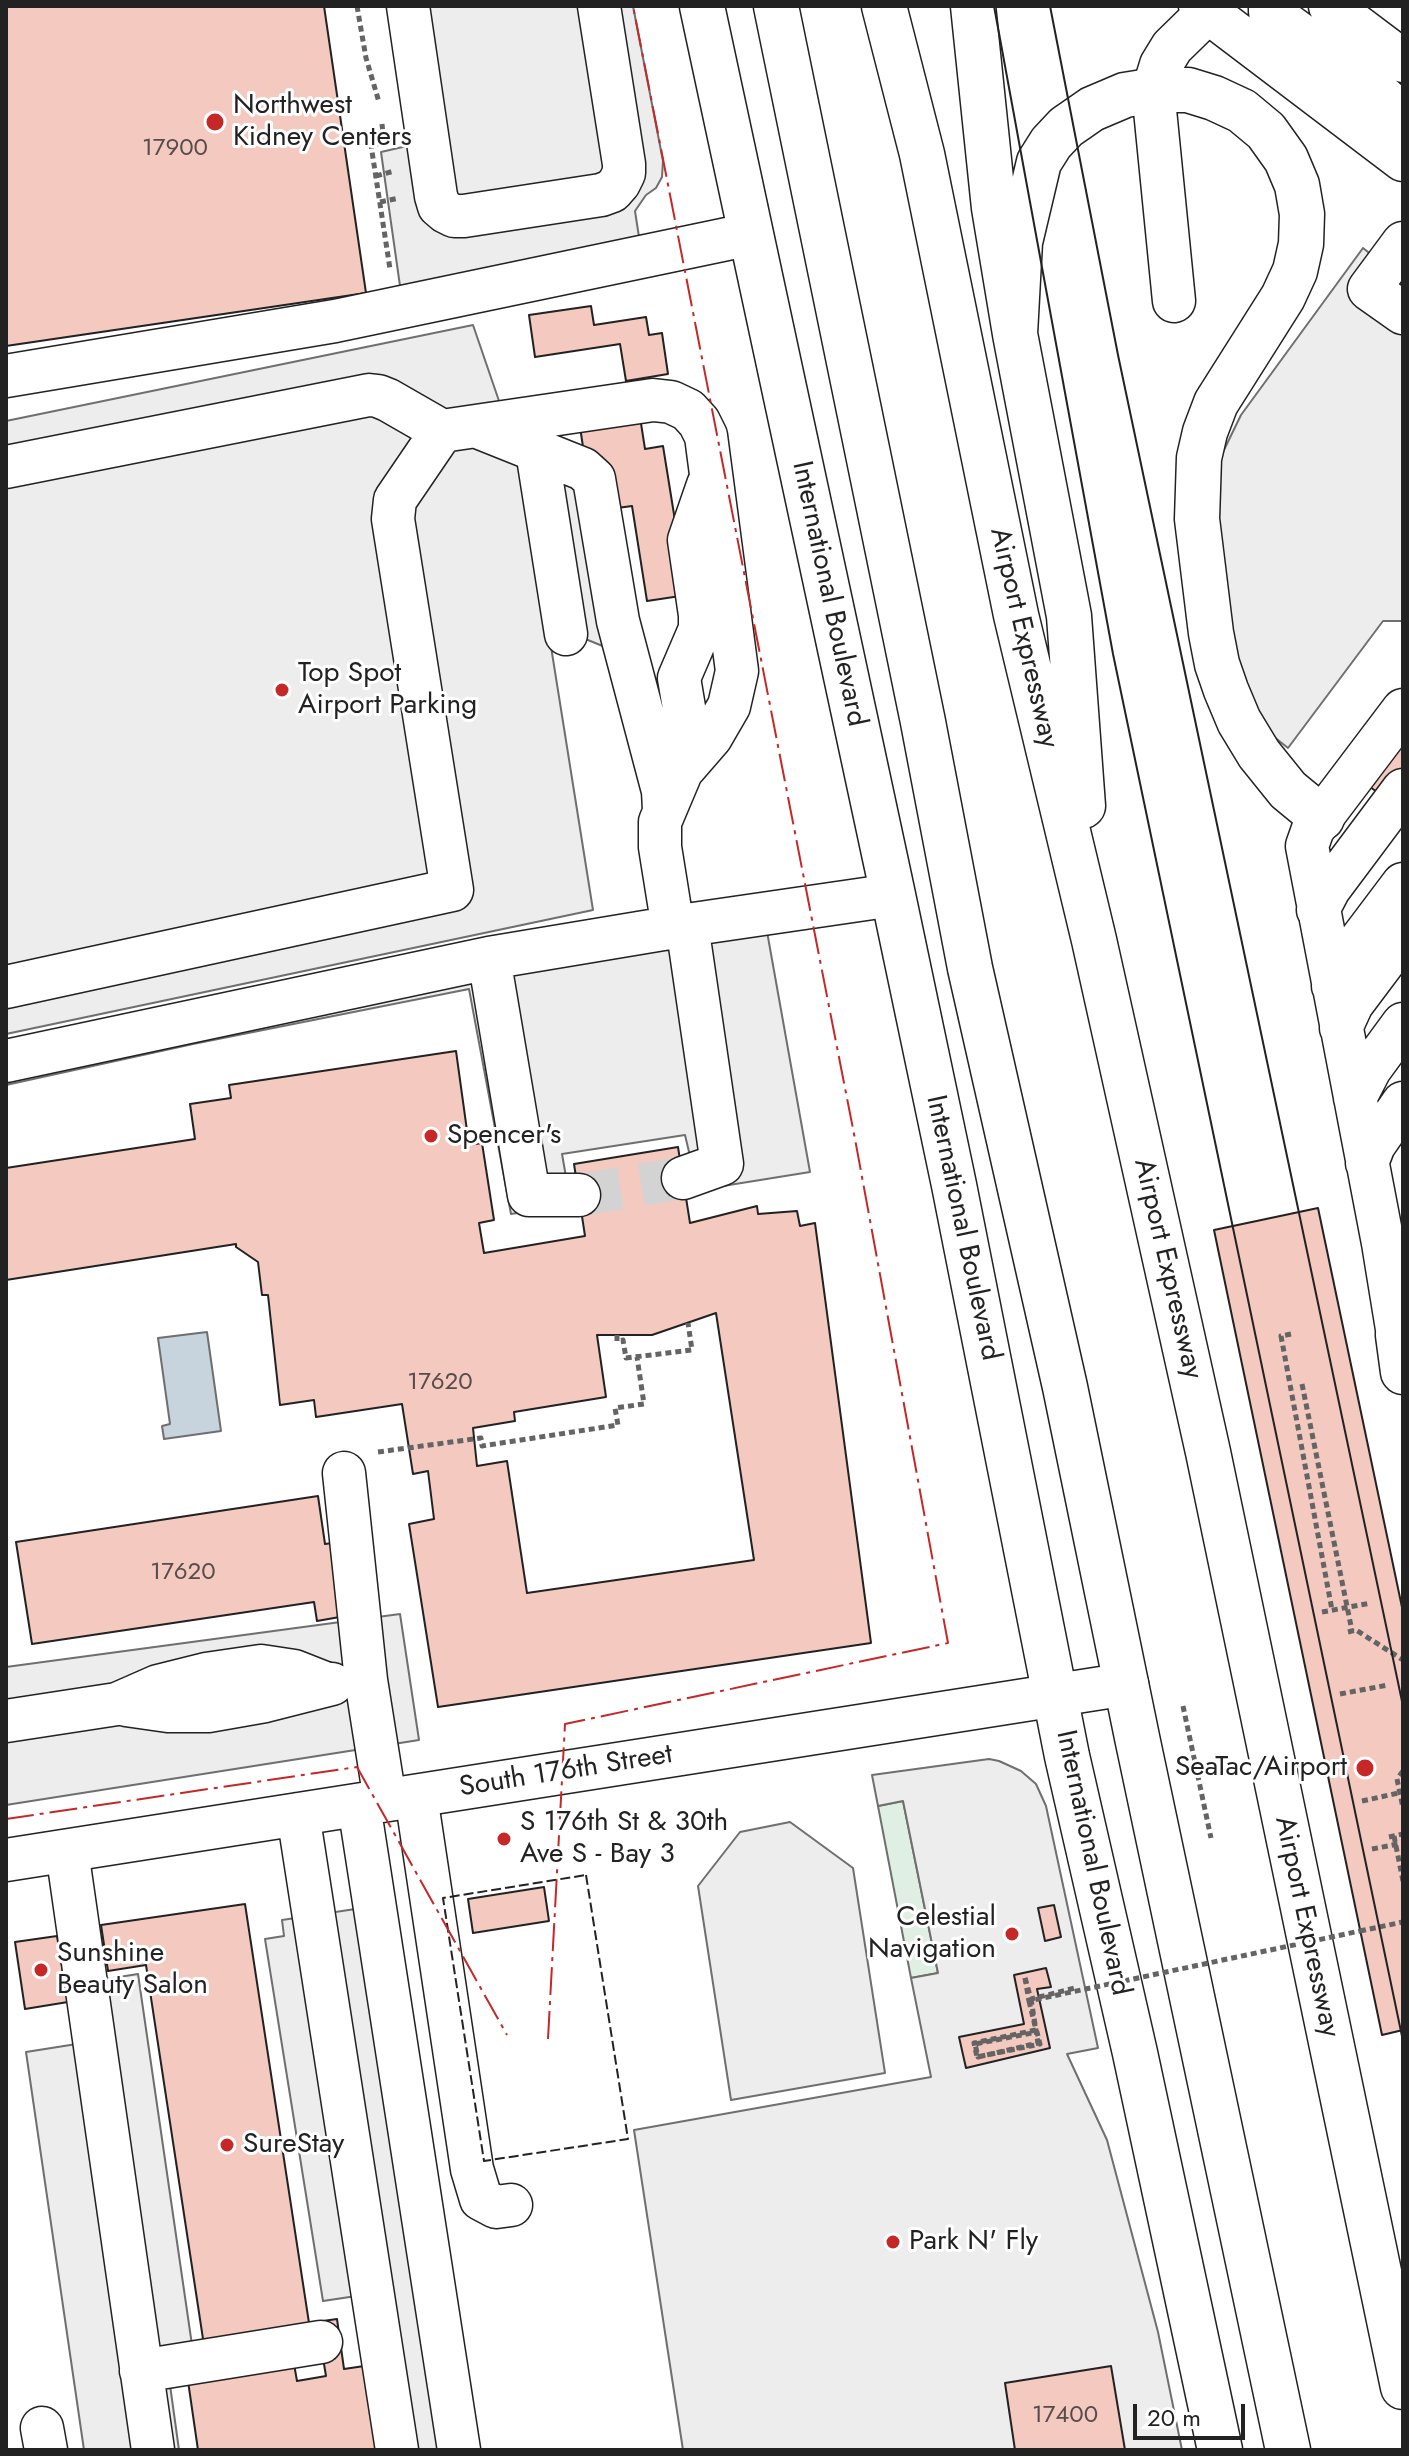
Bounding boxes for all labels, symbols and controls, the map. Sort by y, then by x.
place label: Northwest Kidney Centers [233,89,412,155]
marker: Northwest Kidney Centers [204,111,226,133]
house number: 17900 [142,135,208,163]
street label: International Boulevard [783,458,873,730]
street label: Airport Expressway [981,525,1065,751]
place label: Top Spot Airport Parking [298,657,477,723]
marker: Top Spot Airport Parking [273,681,291,699]
street label: International Boulevard [917,1092,1007,1364]
place label: Spencer's [447,1119,561,1153]
marker: Spencer's [422,1127,440,1145]
street label: Airport Expressway [1125,1156,1209,1382]
house number: 17620 [407,1369,473,1397]
house number: 17620 [150,1559,216,1587]
street label: International Boulevard [1047,1727,1137,1999]
street label: South 176th Street [457,1739,675,1805]
place label: SeaTac/Airport [1175,1751,1347,1785]
marker: SeaTac/Airport [1354,1757,1376,1779]
place label: S 176th St & 30th Ave S - Bay 3 [520,1806,728,1872]
street label: Airport Expressway [1266,1813,1346,2041]
marker: S 176th St & 30th Ave S - Bay 3 [495,1830,513,1848]
place label: Celestial Navigation [868,1901,996,1967]
marker: Celestial Navigation [1003,1925,1021,1943]
place label: Sunshine Beauty Salon [57,1937,208,2003]
marker: Sunshine Beauty Salon [32,1961,50,1979]
place label: SureStay [243,2128,344,2162]
marker: SureStay [218,2136,236,2154]
place label: Park N' Fly [909,2225,1038,2259]
marker: Park N' Fly [884,2233,902,2251]
scale bar [1137,2388,1249,2438]
text: 20 m [1147,2400,1201,2435]
house number: 17400 [1032,2402,1098,2430]

